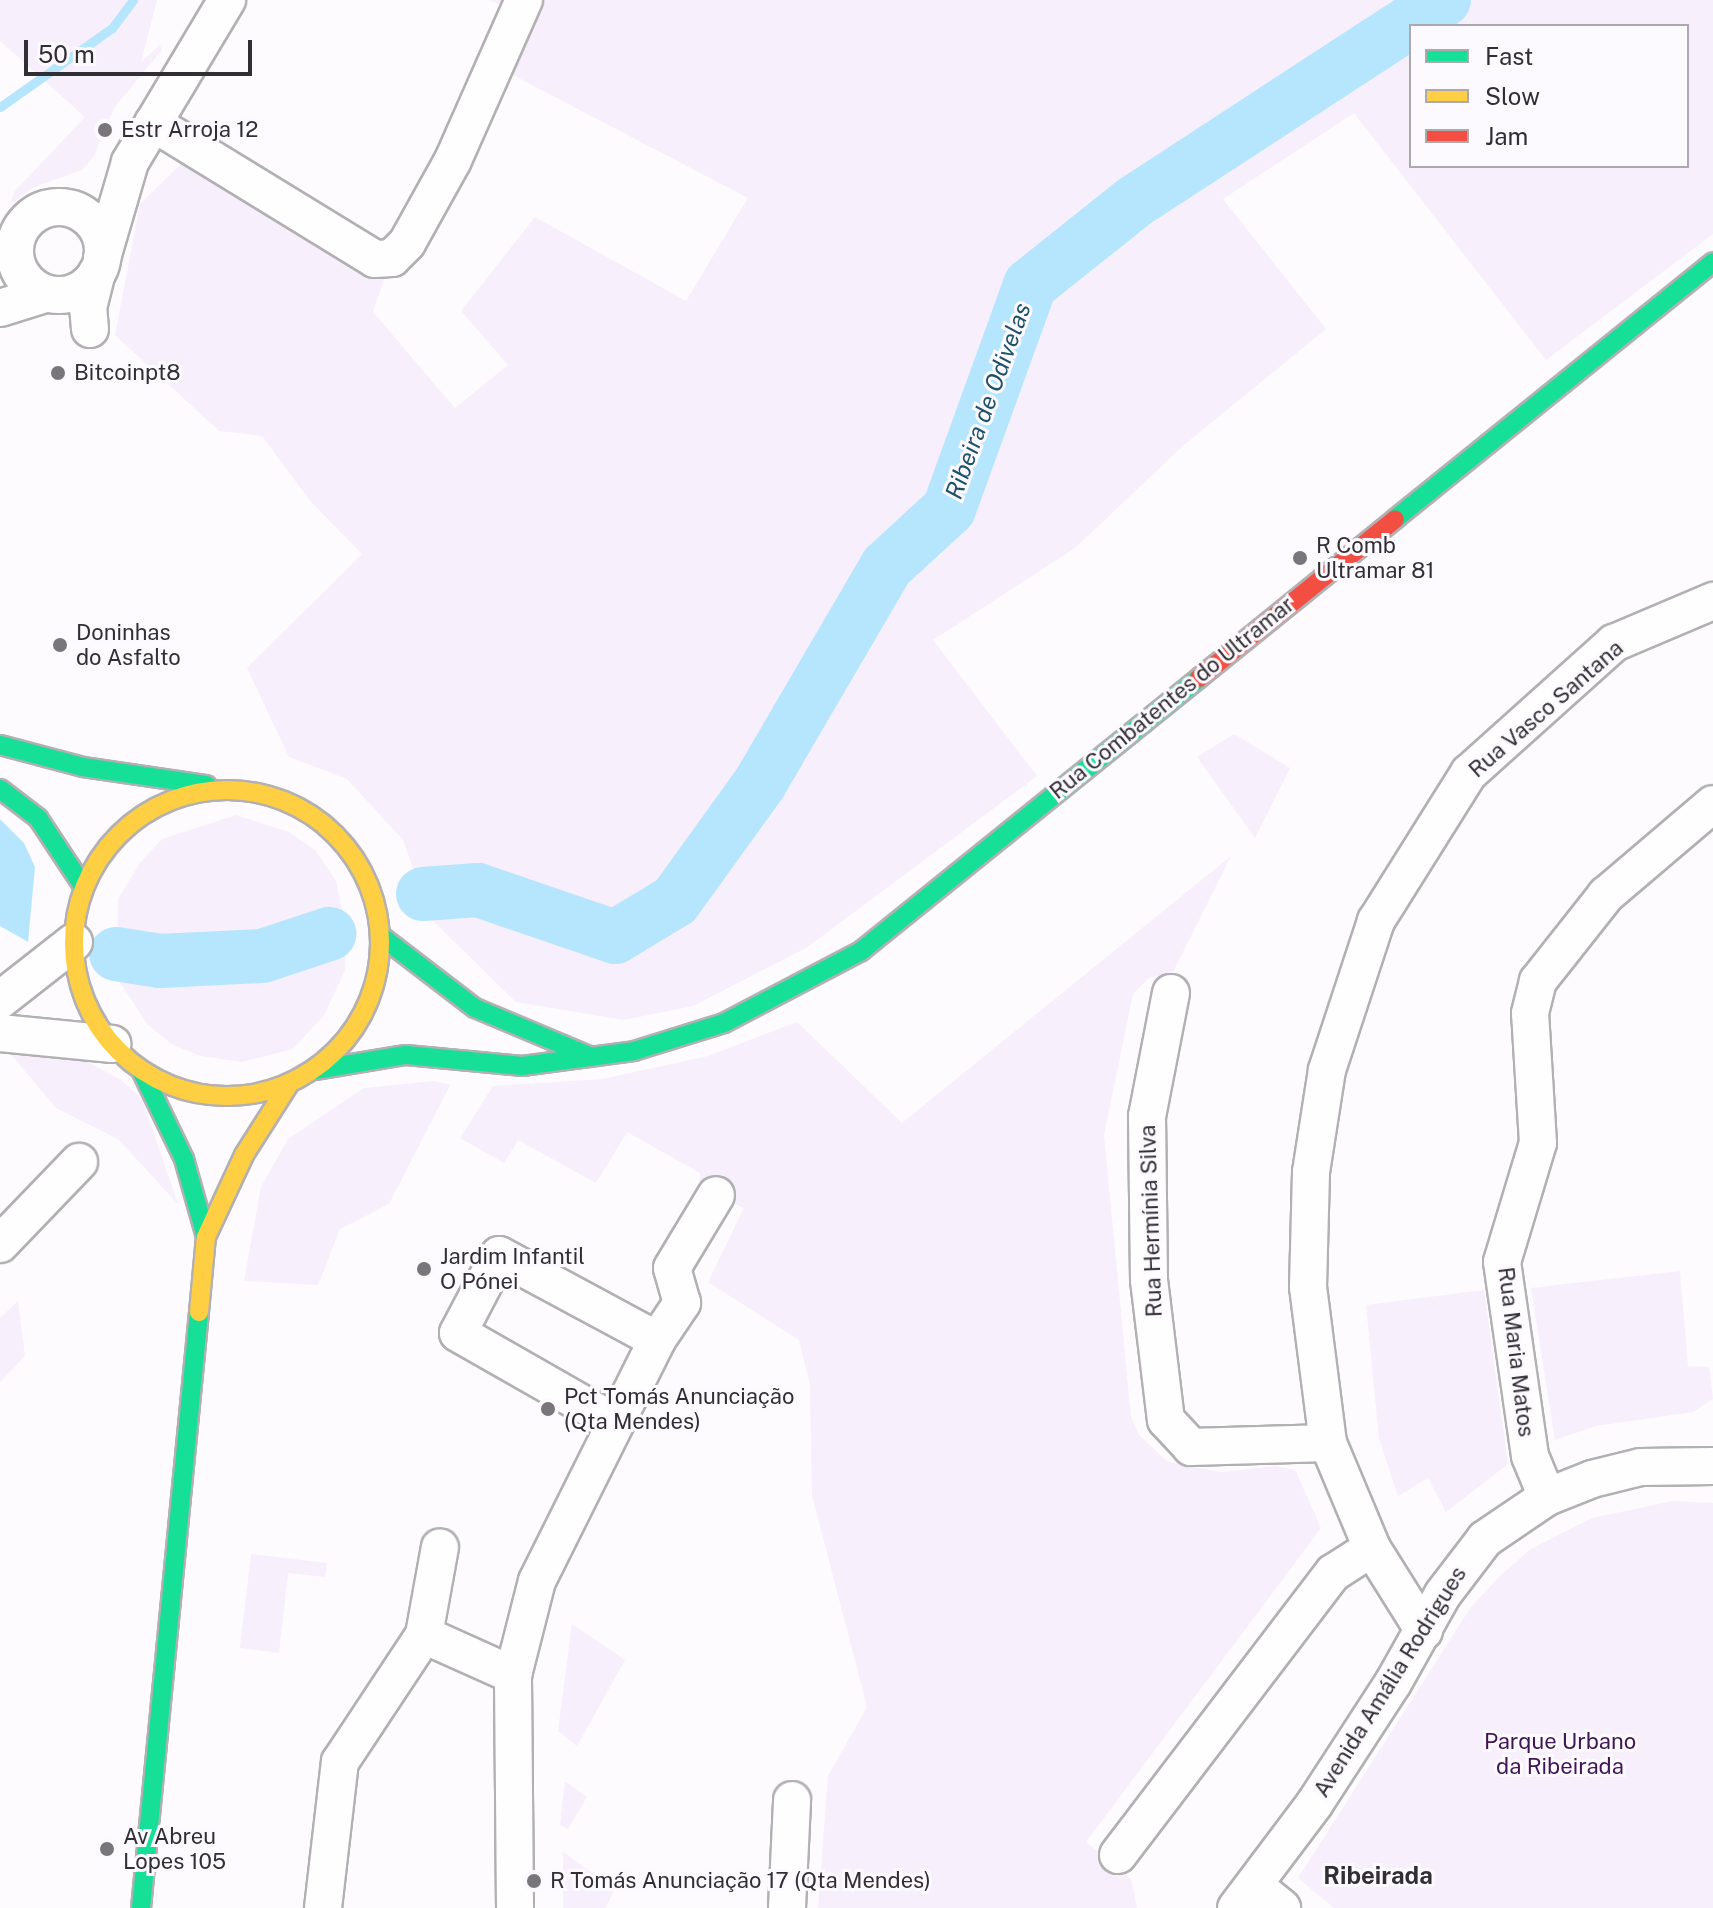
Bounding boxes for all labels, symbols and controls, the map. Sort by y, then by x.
scale bar [28,24,256,74]
legend [1409,24,1689,168]
text: 50 m [38,40,95,68]
text: Fast [1485,42,1533,70]
text: Slow [1485,82,1540,110]
place label: Estr Arroja 12 [121,117,258,143]
marker: Estr Arroja 12 [96,121,114,139]
text: Jam [1485,122,1528,150]
water label: Ribeira de Odivelas [939,299,1037,503]
place label: Bitcoinpt8 [74,360,180,386]
marker: Bitcoinpt8 [49,364,67,382]
place label: R Comb Ultramar 81 [1316,532,1434,584]
marker: R Comb Ultramar 81 [1291,549,1309,567]
street label: Rua Combatentes do Ultramar [1044,591,1300,805]
place label: Doninhas do Asfalto [76,619,181,670]
street label: Rua Vasco Santana [1463,635,1629,783]
marker: Doninhas do Asfalto [51,636,69,654]
street label: Rua Hermínia Silva [1134,1124,1168,1318]
place label: Jardim Infantil O Pónei [440,1243,585,1294]
marker: Jardim Infantil O Pónei [415,1260,433,1278]
street label: Rua Maria Matos [1492,1266,1540,1438]
place label: Pct Tomás Anunciação (Qta Mendes) [564,1383,794,1434]
marker: Pct Tomás Anunciação (Qta Mendes) [539,1400,557,1418]
street label: Avenida Amália Rodrigues [1308,1562,1472,1802]
park label: Parque Urbano da Ribeirada [1484,1728,1636,1780]
place label: Av Abreu Lopes 105 [123,1823,226,1874]
marker: Av Abreu Lopes 105 [98,1840,116,1858]
district label: Ribeirada [1323,1862,1433,1890]
place label: R Tomás Anunciação 17 (Qta Mendes) [550,1868,931,1894]
marker: R Tomás Anunciação 17 (Qta Mendes) [525,1872,543,1890]

